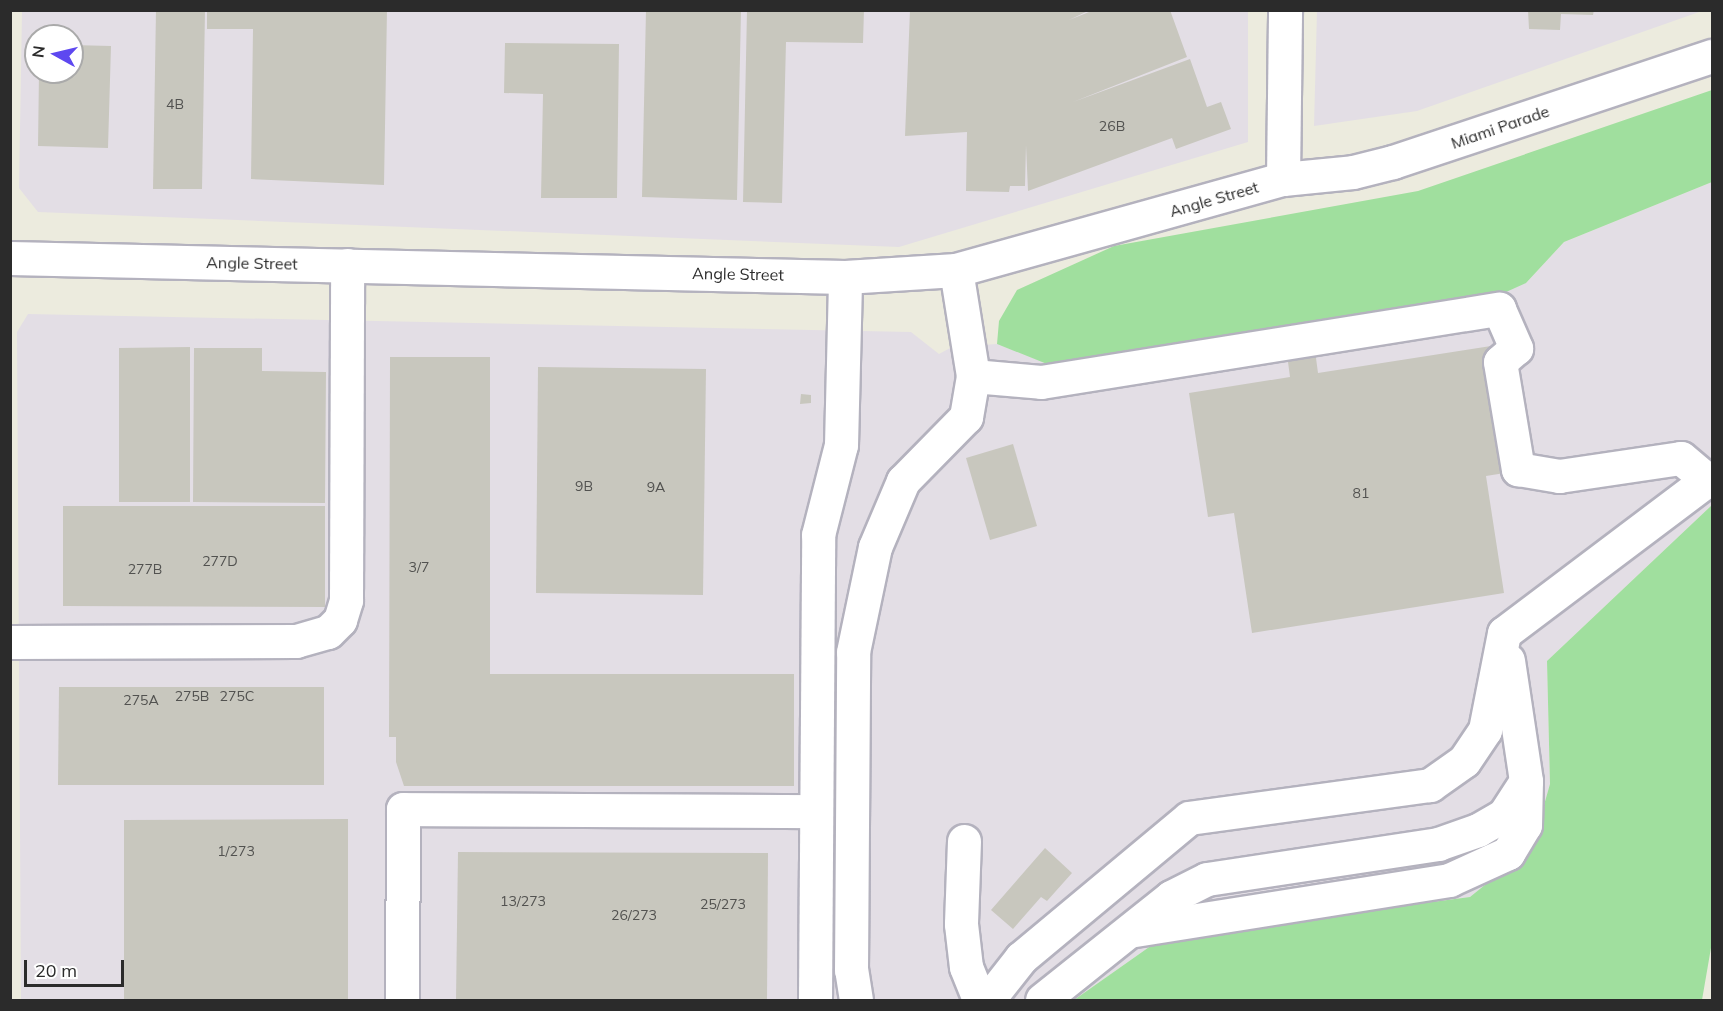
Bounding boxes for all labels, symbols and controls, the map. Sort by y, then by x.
north arrow [24,24,84,84]
text: N [27,44,49,59]
house number: 4B [166,96,184,112]
street label: Miami Parade [1448,101,1552,153]
house number: 26B [1099,118,1125,134]
street label: Angle Street [1167,177,1261,221]
street label: Angle Street [206,253,298,273]
street label: Angle Street [692,264,784,284]
house number: 9B [575,478,593,494]
house number: 9A [647,479,665,495]
house number: 81 [1353,485,1369,501]
house number: 277D [202,553,238,569]
house number: 3/7 [409,559,429,575]
house number: 277B [128,561,162,577]
house number: 275B [175,688,209,704]
house number: 275C [220,688,254,704]
house number: 275A [123,692,159,708]
house number: 1/273 [217,843,255,859]
house number: 13/273 [500,893,546,909]
house number: 25/273 [700,896,746,912]
house number: 26/273 [611,907,657,923]
scale bar [27,948,128,986]
text: 20 m [35,959,77,982]

